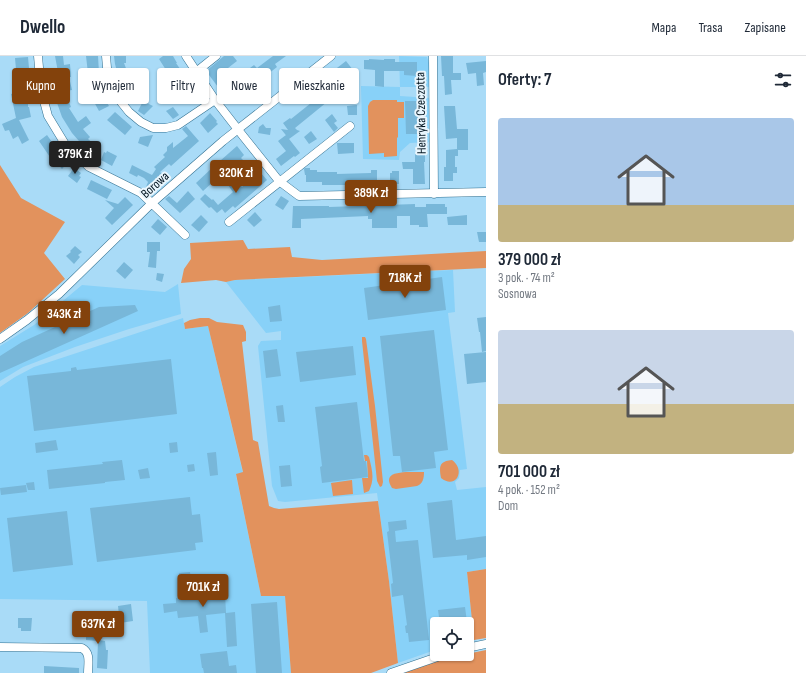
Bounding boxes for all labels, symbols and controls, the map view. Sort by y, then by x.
text: Dwello [20,16,65,39]
text: Mapa [651,19,676,36]
text: Trasa [698,19,723,36]
text: Zapisane [745,19,786,36]
chip: Kupno [12,68,70,104]
chip: Wynajem [78,68,149,104]
chip: Filtry [157,68,209,104]
chip: Nowe [217,68,271,104]
chip: Mieszkanie [279,68,359,104]
icon: filters [772,69,794,91]
text: Oferty: 7 [498,70,551,90]
street label: Henryka Czeczotta [412,72,430,154]
pin: 379K zł [38,141,112,175]
icon: home [610,144,682,216]
text: 379K zł [58,146,92,162]
pin: 320K zł [199,160,273,194]
text: 320K zł [219,165,253,181]
street label: Borowa [138,168,172,202]
pin: 389K zł [334,180,408,214]
text: 389K zł [354,185,388,201]
text: 379 000 zł [498,250,561,270]
pin: 718K zł [368,265,442,299]
text: 718K zł [388,270,422,286]
text: 3 pok. · 74 m² [498,270,555,286]
text: Sosnowa [498,286,537,302]
pin: 343K zł [27,301,101,335]
text: 343K zł [47,306,81,322]
icon: home [610,356,682,428]
text: 701 000 zł [498,462,560,482]
text: 4 pok. · 152 m² [498,482,560,498]
text: Dom [498,498,518,514]
pin: 701K zł [166,574,240,608]
text: 701K zł [186,579,220,595]
pin: 637K zł [61,611,135,645]
text: 637K zł [81,616,115,632]
map controls [430,617,474,661]
button: locate [430,617,474,661]

